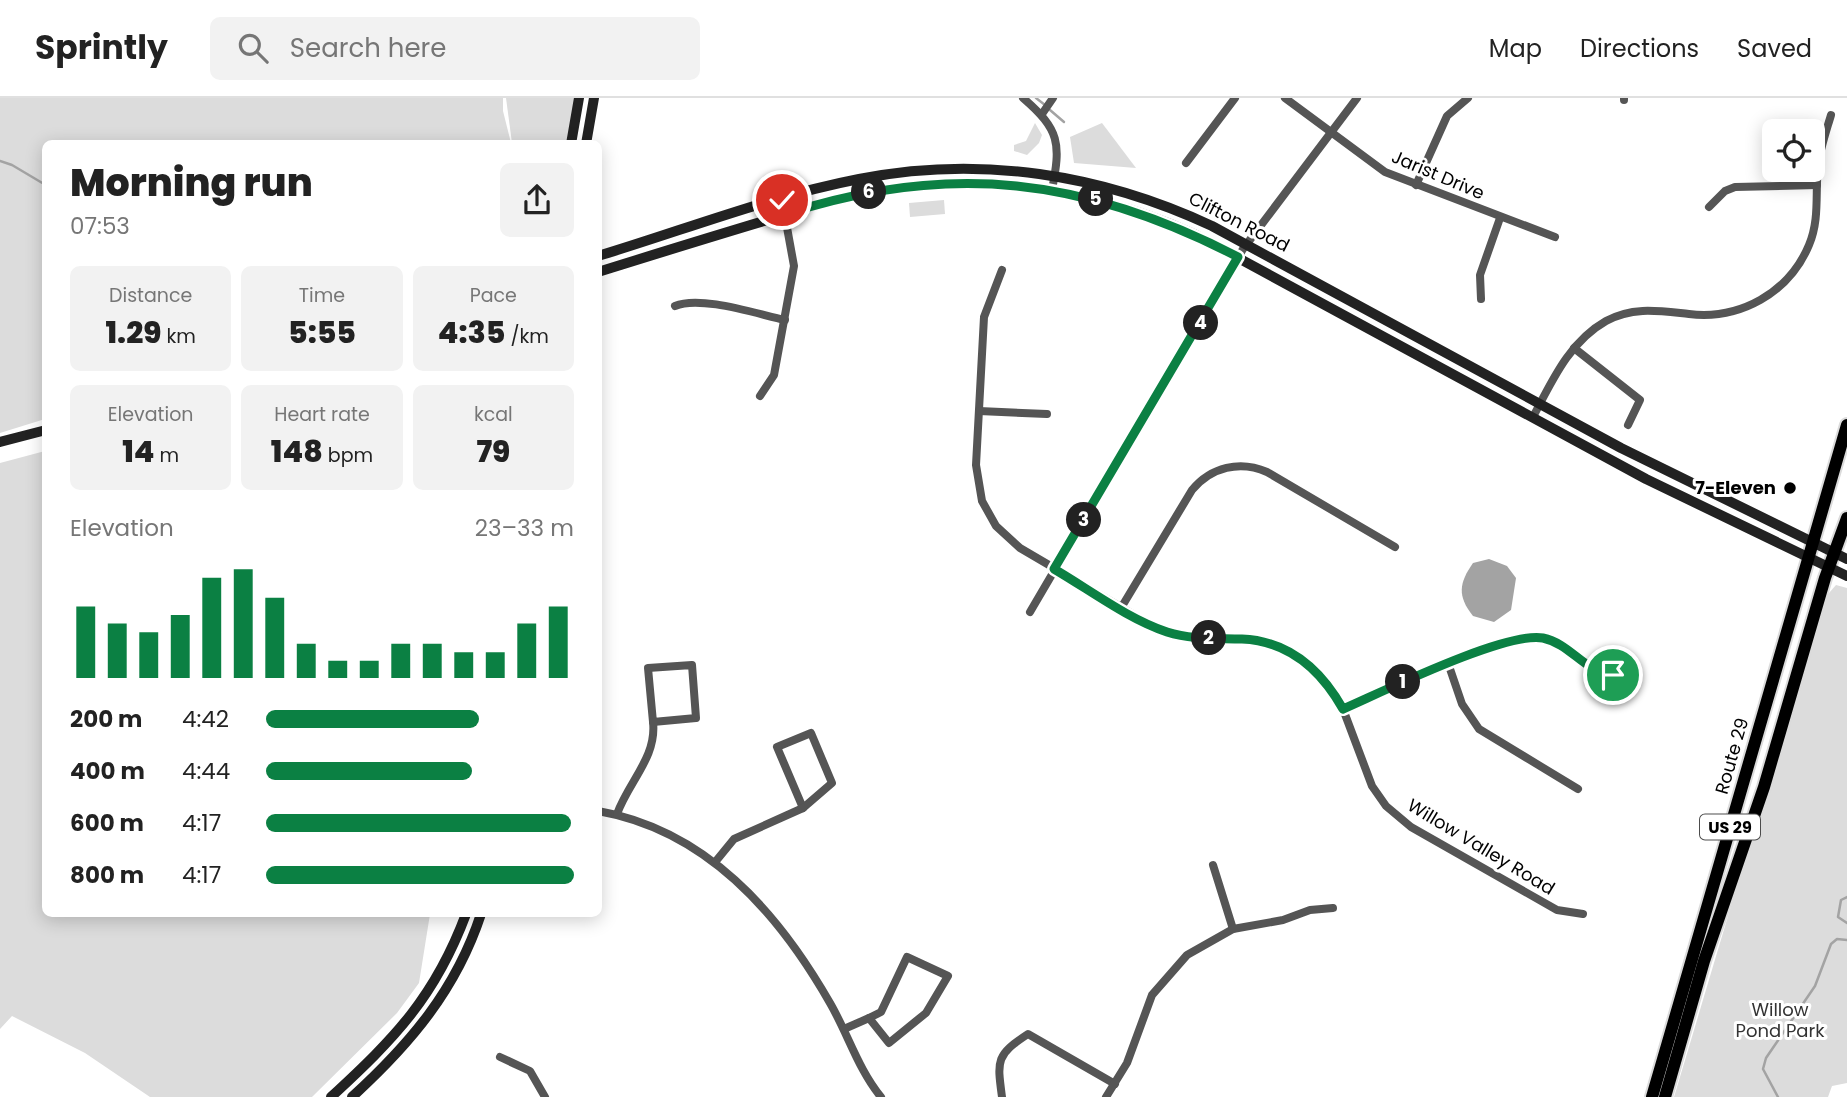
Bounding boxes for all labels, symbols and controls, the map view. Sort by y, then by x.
search box [210,17,700,80]
text: Sprintly [35,24,168,71]
icon: search [234,29,272,67]
text: Search here [290,30,446,66]
text: Map [1489,32,1542,65]
text: Directions [1580,32,1699,65]
text: Saved [1737,32,1812,65]
map controls [1762,119,1825,182]
button: locate [1762,119,1825,182]
street label: Jarist Drive [1388,144,1489,205]
text: Morning run [70,156,313,209]
button: share [500,163,574,237]
pin [752,170,812,230]
pin: 6 [852,174,886,210]
text: 6 [862,178,875,205]
icon: check [763,181,801,219]
pin: 5 [1078,182,1114,217]
text: 5 [1089,185,1102,212]
street label: Clifton Road [1185,185,1294,258]
text: 07:53 [70,210,130,242]
text: Distance [109,282,192,309]
text: Time [299,282,345,309]
text: Pace [470,282,517,309]
pin: 4 [1184,306,1218,341]
text: 4 [1194,309,1207,336]
text: 1.29 [106,311,161,354]
text: 5:55 [288,311,356,354]
text: 4:35 [438,311,505,354]
text: km [161,323,196,350]
text: /km [505,323,549,350]
text: Elevation [108,401,193,428]
text: Heart rate [274,401,370,428]
text: kcal [474,401,513,428]
text: 14 [122,430,155,473]
text: 148 [271,430,323,473]
text: 79 [476,430,510,473]
text: m [155,442,179,469]
text: bpm [323,442,373,469]
place label: 7-Eleven [1695,475,1776,500]
marker: 7-Eleven [1782,480,1798,496]
pin: 3 [1066,502,1102,538]
text: 3 [1078,506,1089,533]
text: Elevation [70,512,174,544]
text: 23–33 m [475,512,574,544]
pin: 2 [1192,620,1226,656]
text: 2 [1203,624,1214,651]
pin [1583,645,1643,705]
icon: arrive [1594,656,1632,694]
pin: 1 [1386,664,1420,700]
text: 1 [1399,668,1406,695]
text: 200 m [70,703,142,735]
text: 4:42 [182,703,229,735]
street label: Route 29 [1709,715,1754,797]
text: 400 m [70,755,145,787]
text: 4:44 [182,755,230,787]
street label: Willow Valley Road [1403,793,1560,901]
text: 600 m [70,807,144,839]
text: 4:17 [182,807,221,839]
road number: US 29 [1700,814,1760,840]
text: 800 m [70,859,144,891]
text: 4:17 [182,859,221,891]
park label: Willow Pond Park [1735,997,1825,1043]

